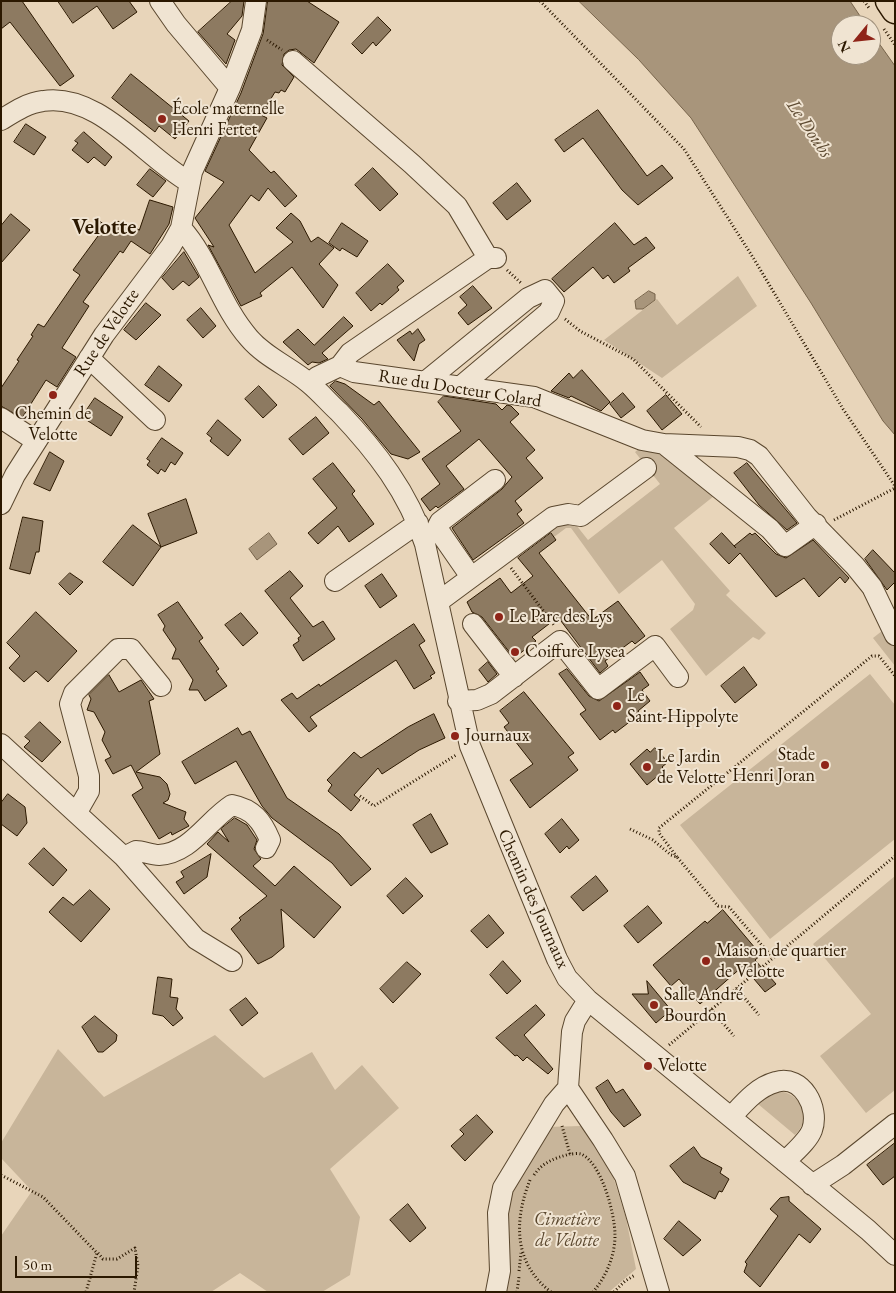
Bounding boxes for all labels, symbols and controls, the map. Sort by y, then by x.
north arrow [831,15,881,65]
text: N [833,37,854,56]
water label: Le Doubs [781,95,837,163]
place label: École maternelle Henri Fertet [172,98,284,140]
marker: École maternelle Henri Fertet [156,113,168,125]
district label: Velotte [72,215,136,241]
street label: Rue de Velotte [70,285,144,381]
street label: Rue du Docteur Colard [377,365,543,413]
marker: Chemin de Velotte [47,389,59,401]
place label: Chemin de Velotte [15,403,91,446]
place label: Le Parc des Lys [509,606,612,628]
marker: Le Parc des Lys [493,611,505,623]
place label: Coiffure Lysea [525,641,625,663]
marker: Coiffure Lysea [509,646,521,658]
place label: Le Saint-Hippolyte [627,685,738,728]
marker: Le Saint-Hippolyte [611,700,623,712]
place label: Journaux [465,725,529,747]
marker: Journaux [449,730,461,742]
place label: Stade Henri Joran [732,744,815,786]
place label: Le Jardin de Velotte [657,746,726,789]
marker: Stade Henri Joran [819,759,831,771]
marker: Le Jardin de Velotte [641,761,653,773]
street label: Chemin des Journaux [493,826,573,972]
place label: Maison de quartier de Velotte [716,940,846,982]
marker: Maison de quartier de Velotte [700,955,712,967]
place label: Salle André Bourdon [664,984,743,1026]
marker: Salle André Bourdon [648,999,660,1011]
place label: Velotte [658,1055,707,1077]
marker: Velotte [642,1060,654,1072]
park label: Cimetière de Velotte [534,1209,600,1252]
scale bar [18,1246,140,1278]
text: 50 m [23,1255,52,1274]

